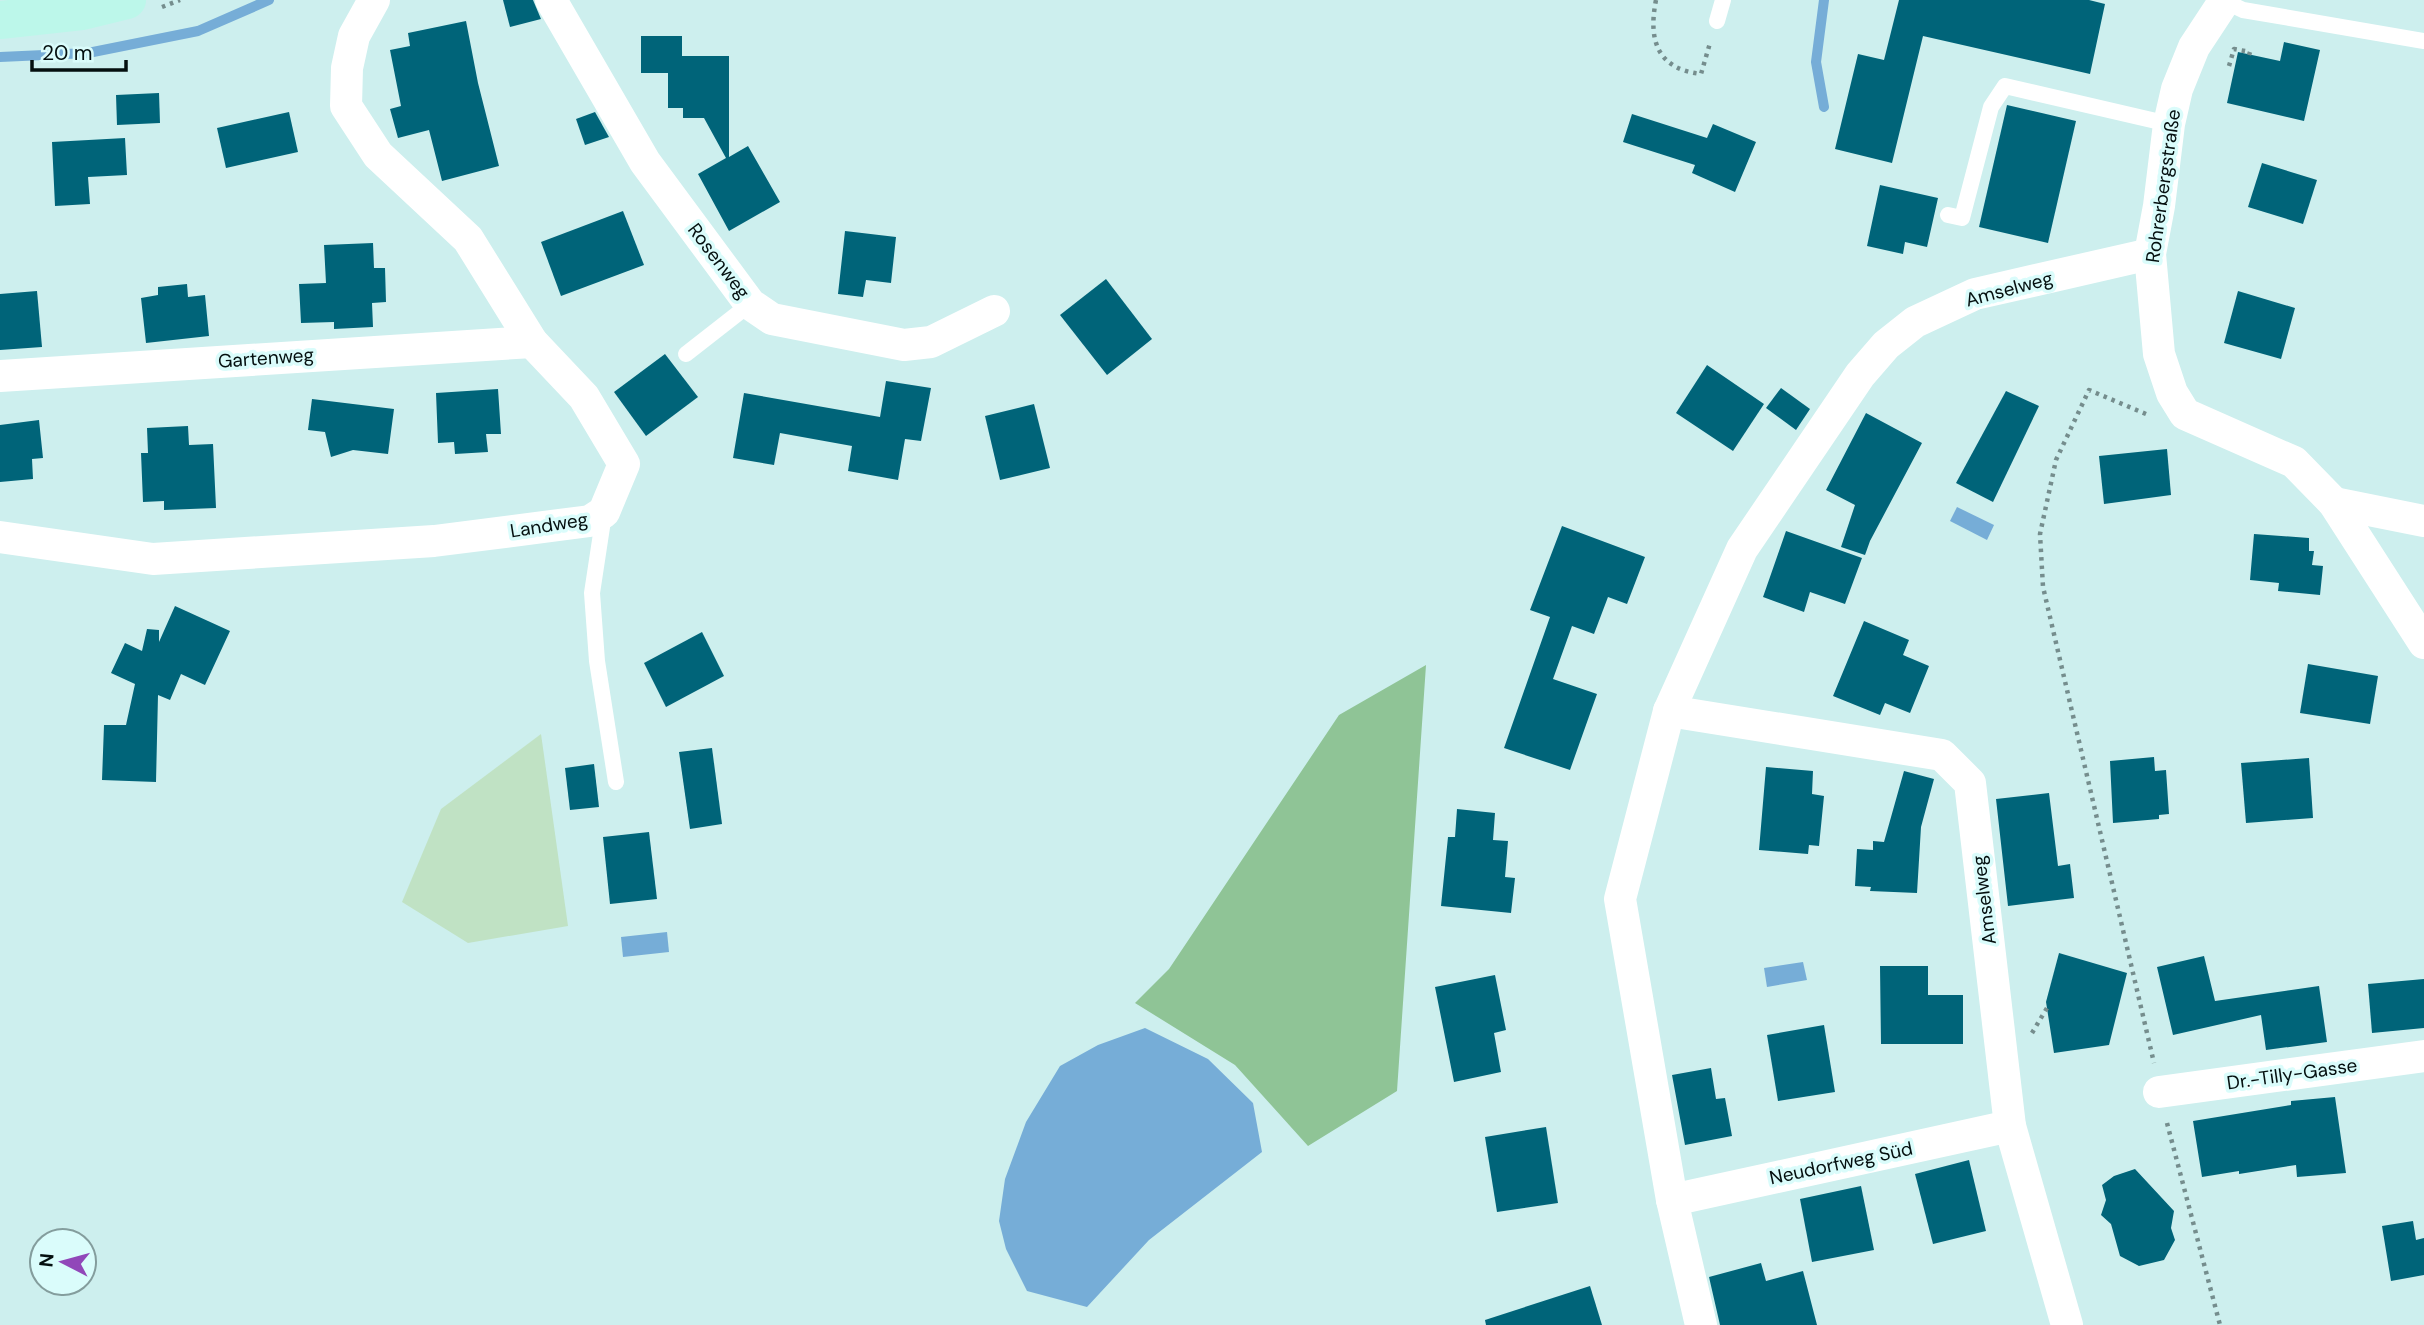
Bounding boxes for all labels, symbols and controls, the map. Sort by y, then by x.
scale bar [32,28,126,72]
text: 20 m [42,39,93,67]
street label: Rohrerbergstraße [2140,108,2186,264]
street label: Rosenweg [682,218,756,304]
street label: Amselweg [1962,265,2056,313]
street label: Gartenweg [217,342,315,374]
street label: Landweg [508,506,590,543]
street label: Amselweg [1966,854,2002,946]
street label: Dr.-Tilly-Gasse [2225,1052,2359,1096]
street label: Neudorfweg Süd [1767,1136,1915,1190]
north arrow [28,1227,98,1297]
text: N [33,1252,60,1268]

